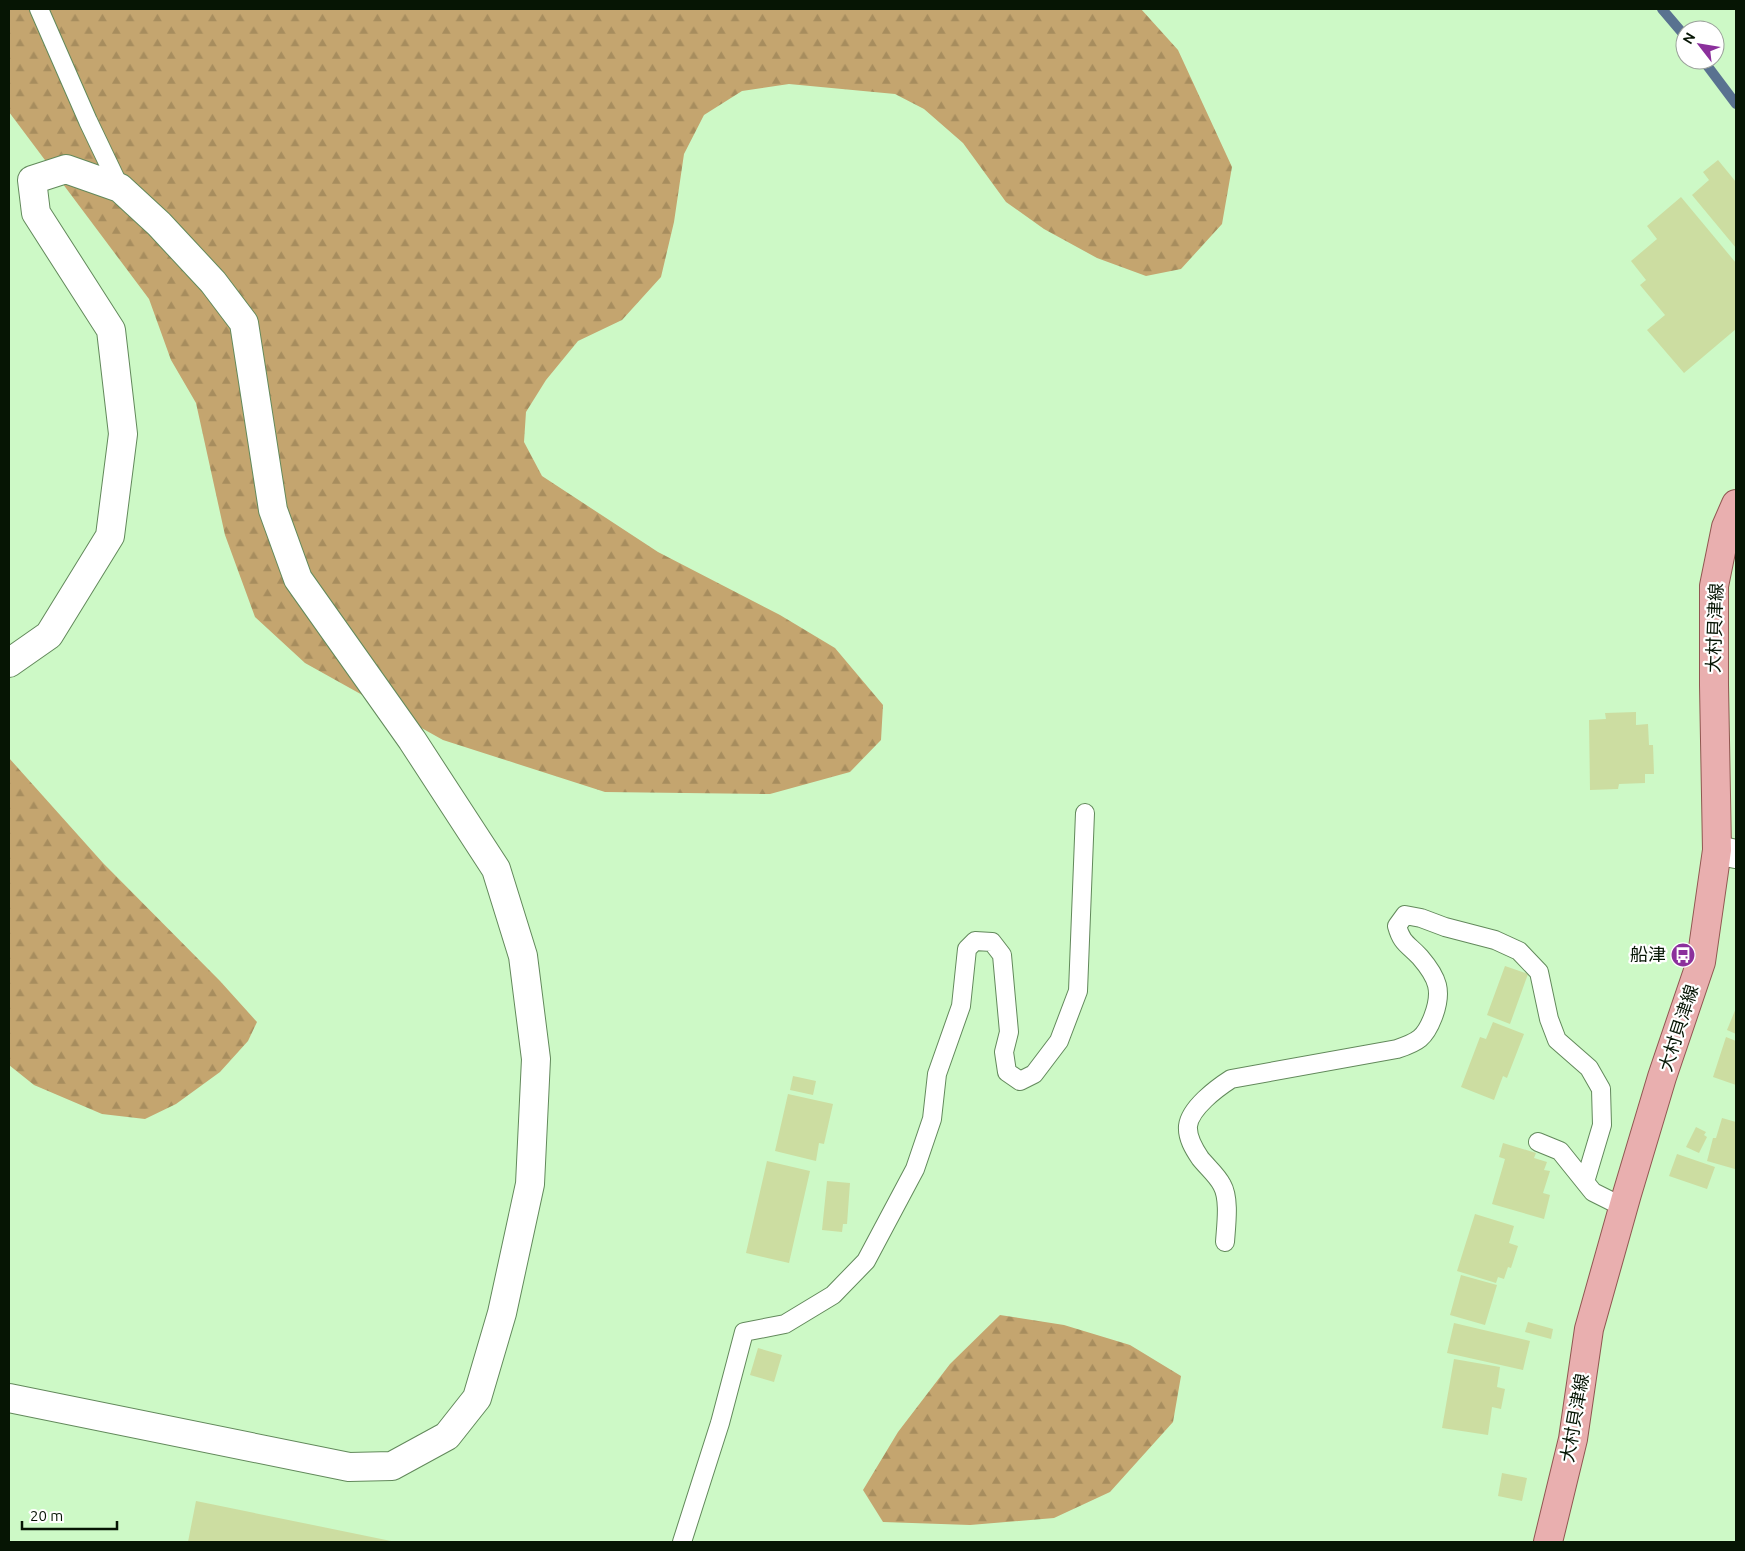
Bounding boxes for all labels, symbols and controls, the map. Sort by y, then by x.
north arrow [1675,20,1725,70]
text: N [1679,30,1698,47]
street label: 大村貝津線 [1702,583,1726,673]
bus stop icon: 船津 [1670,942,1696,968]
place label: 船津 [1630,944,1666,964]
street label: 大村貝津線 [1655,982,1701,1074]
street label: 大村貝津線 [1556,1372,1592,1464]
scale bar [22,1498,118,1530]
text: 20 m [30,1507,63,1524]

